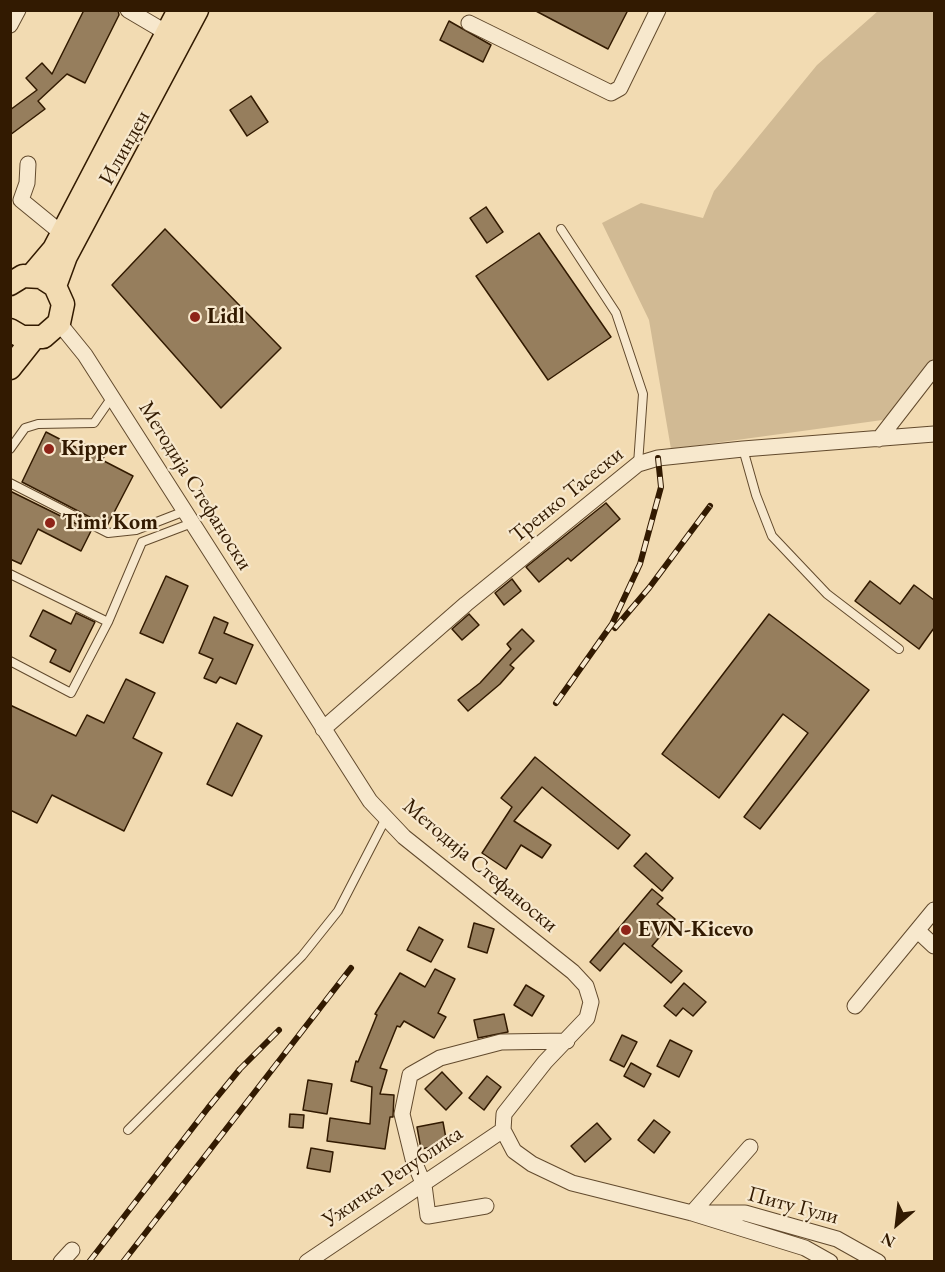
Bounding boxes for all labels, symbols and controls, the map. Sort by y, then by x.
street label: Илинден [94,106,156,190]
place label: Lidl [207,304,245,330]
marker: Lidl [188,310,202,324]
street label: Методија Стефаноски [132,397,258,575]
place label: Kipper [61,436,127,462]
street label: Тренко Тасески [505,441,629,549]
marker: Kipper [42,442,56,456]
place label: Timi Kom [62,510,158,536]
marker: Timi Kom [43,516,57,530]
street label: Методија Стефаноски [397,793,563,939]
place label: EVN-Kicevo [638,917,753,943]
marker: EVN-Kicevo [619,923,633,937]
street label: Ужичка Република [318,1120,468,1234]
street label: Питу Гули [745,1181,841,1231]
north arrow [867,1194,927,1254]
text: N [878,1228,899,1253]

